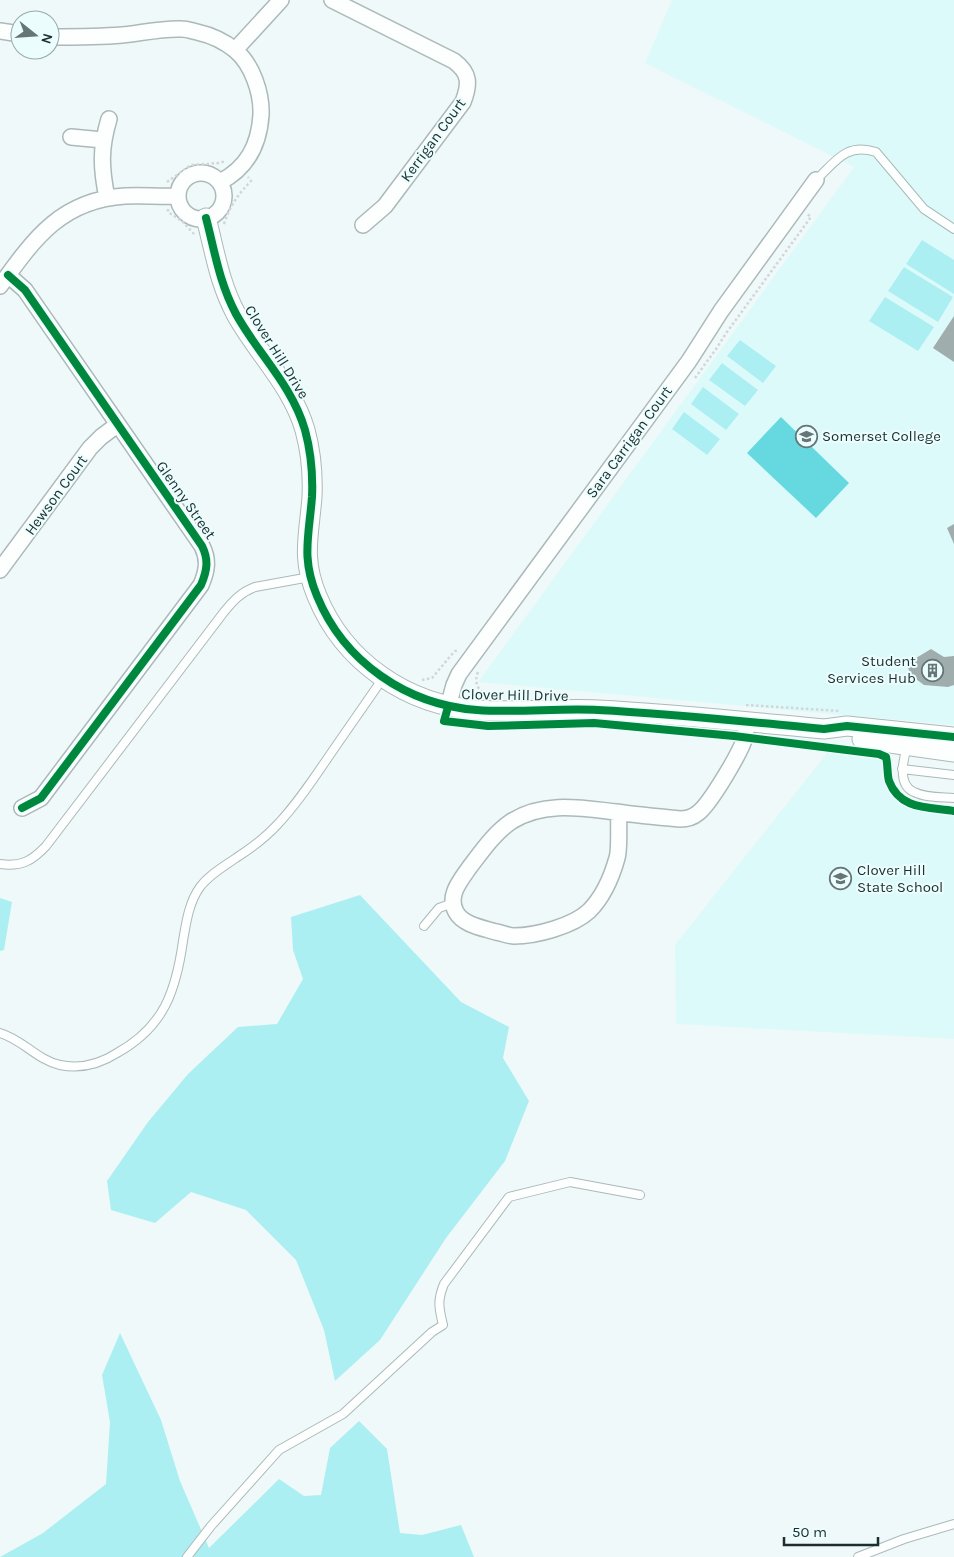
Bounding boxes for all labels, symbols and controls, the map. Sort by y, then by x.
north arrow [10,10,60,60]
text: N [37,31,57,46]
street label: Kerrigan Court [397,94,470,185]
street label: Clover Hill Drive [241,302,313,402]
street label: Sara Carrigan Court [582,382,676,502]
school or university icon: Somerset College [794,424,818,448]
place label: Somerset College [822,427,941,445]
street label: Hewson Court [21,451,91,539]
street label: Glenny Street [152,457,220,543]
place label: Student Services Hub [827,652,916,687]
building icon: Student Services Hub [920,658,944,682]
street label: Clover Hill Drive [461,685,569,705]
place label: Clover Hill State School [857,861,943,896]
school or university icon: Clover Hill State School [829,867,853,891]
scale bar [784,1514,878,1546]
text: 50 m [792,1523,827,1541]

